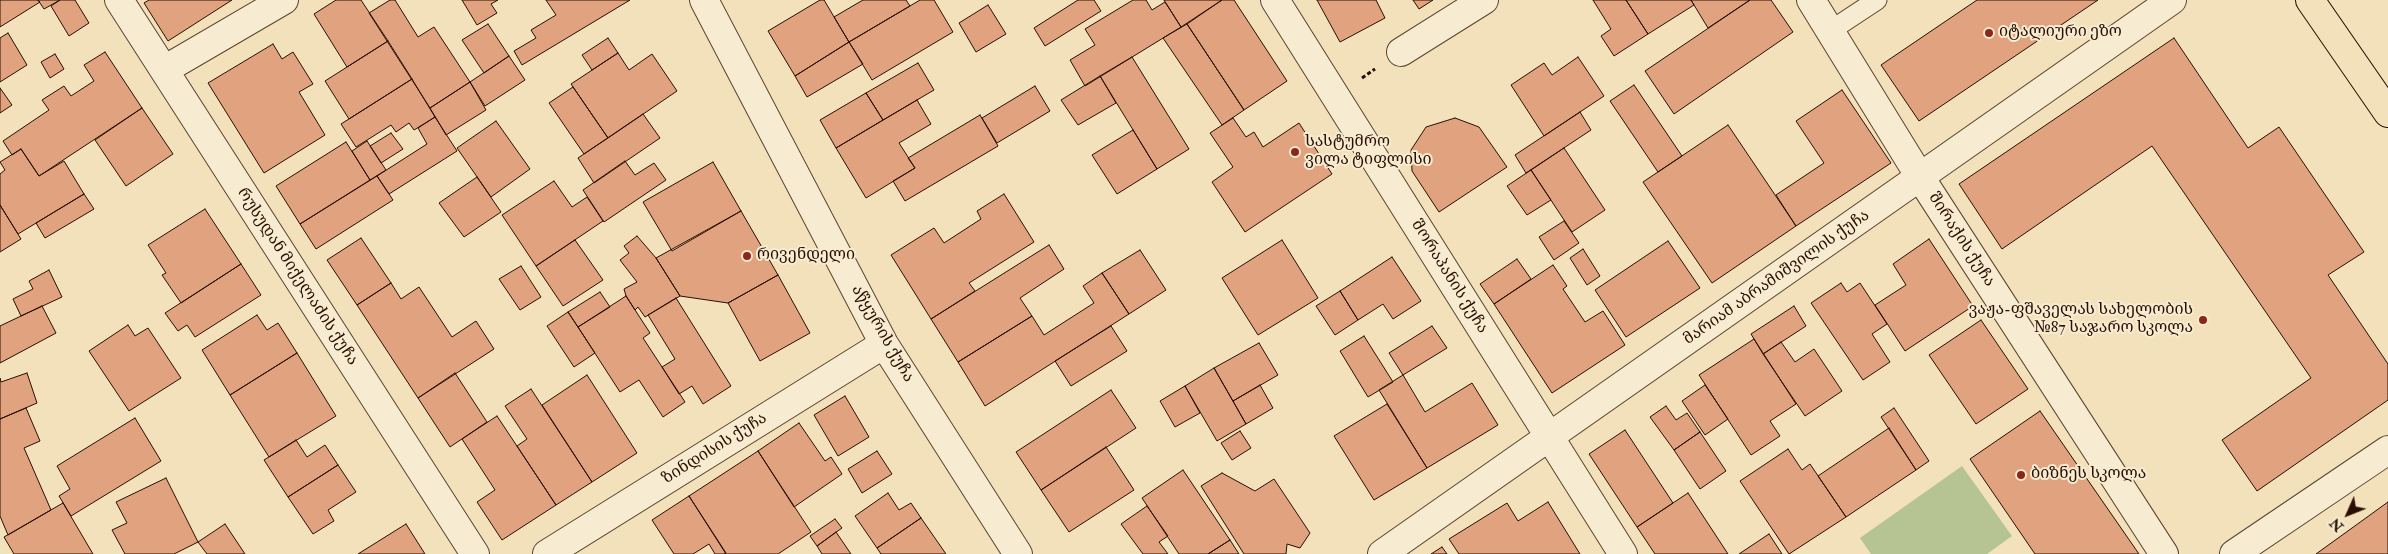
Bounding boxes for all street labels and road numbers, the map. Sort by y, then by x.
street label: რუსუდან მიქელაძის ქუჩა [232,185,362,369]
street label: შირაქის ქუჩა [1923,189,1999,291]
street label: მარიამ აბრამიშვილის ქუჩა [1680,206,1874,350]
street label: შორაპანის ქუჩა [1406,217,1492,337]
street label: აწყურის ქუჩა [846,282,918,386]
street label: ზინდისის ქუჩა [659,409,771,489]

